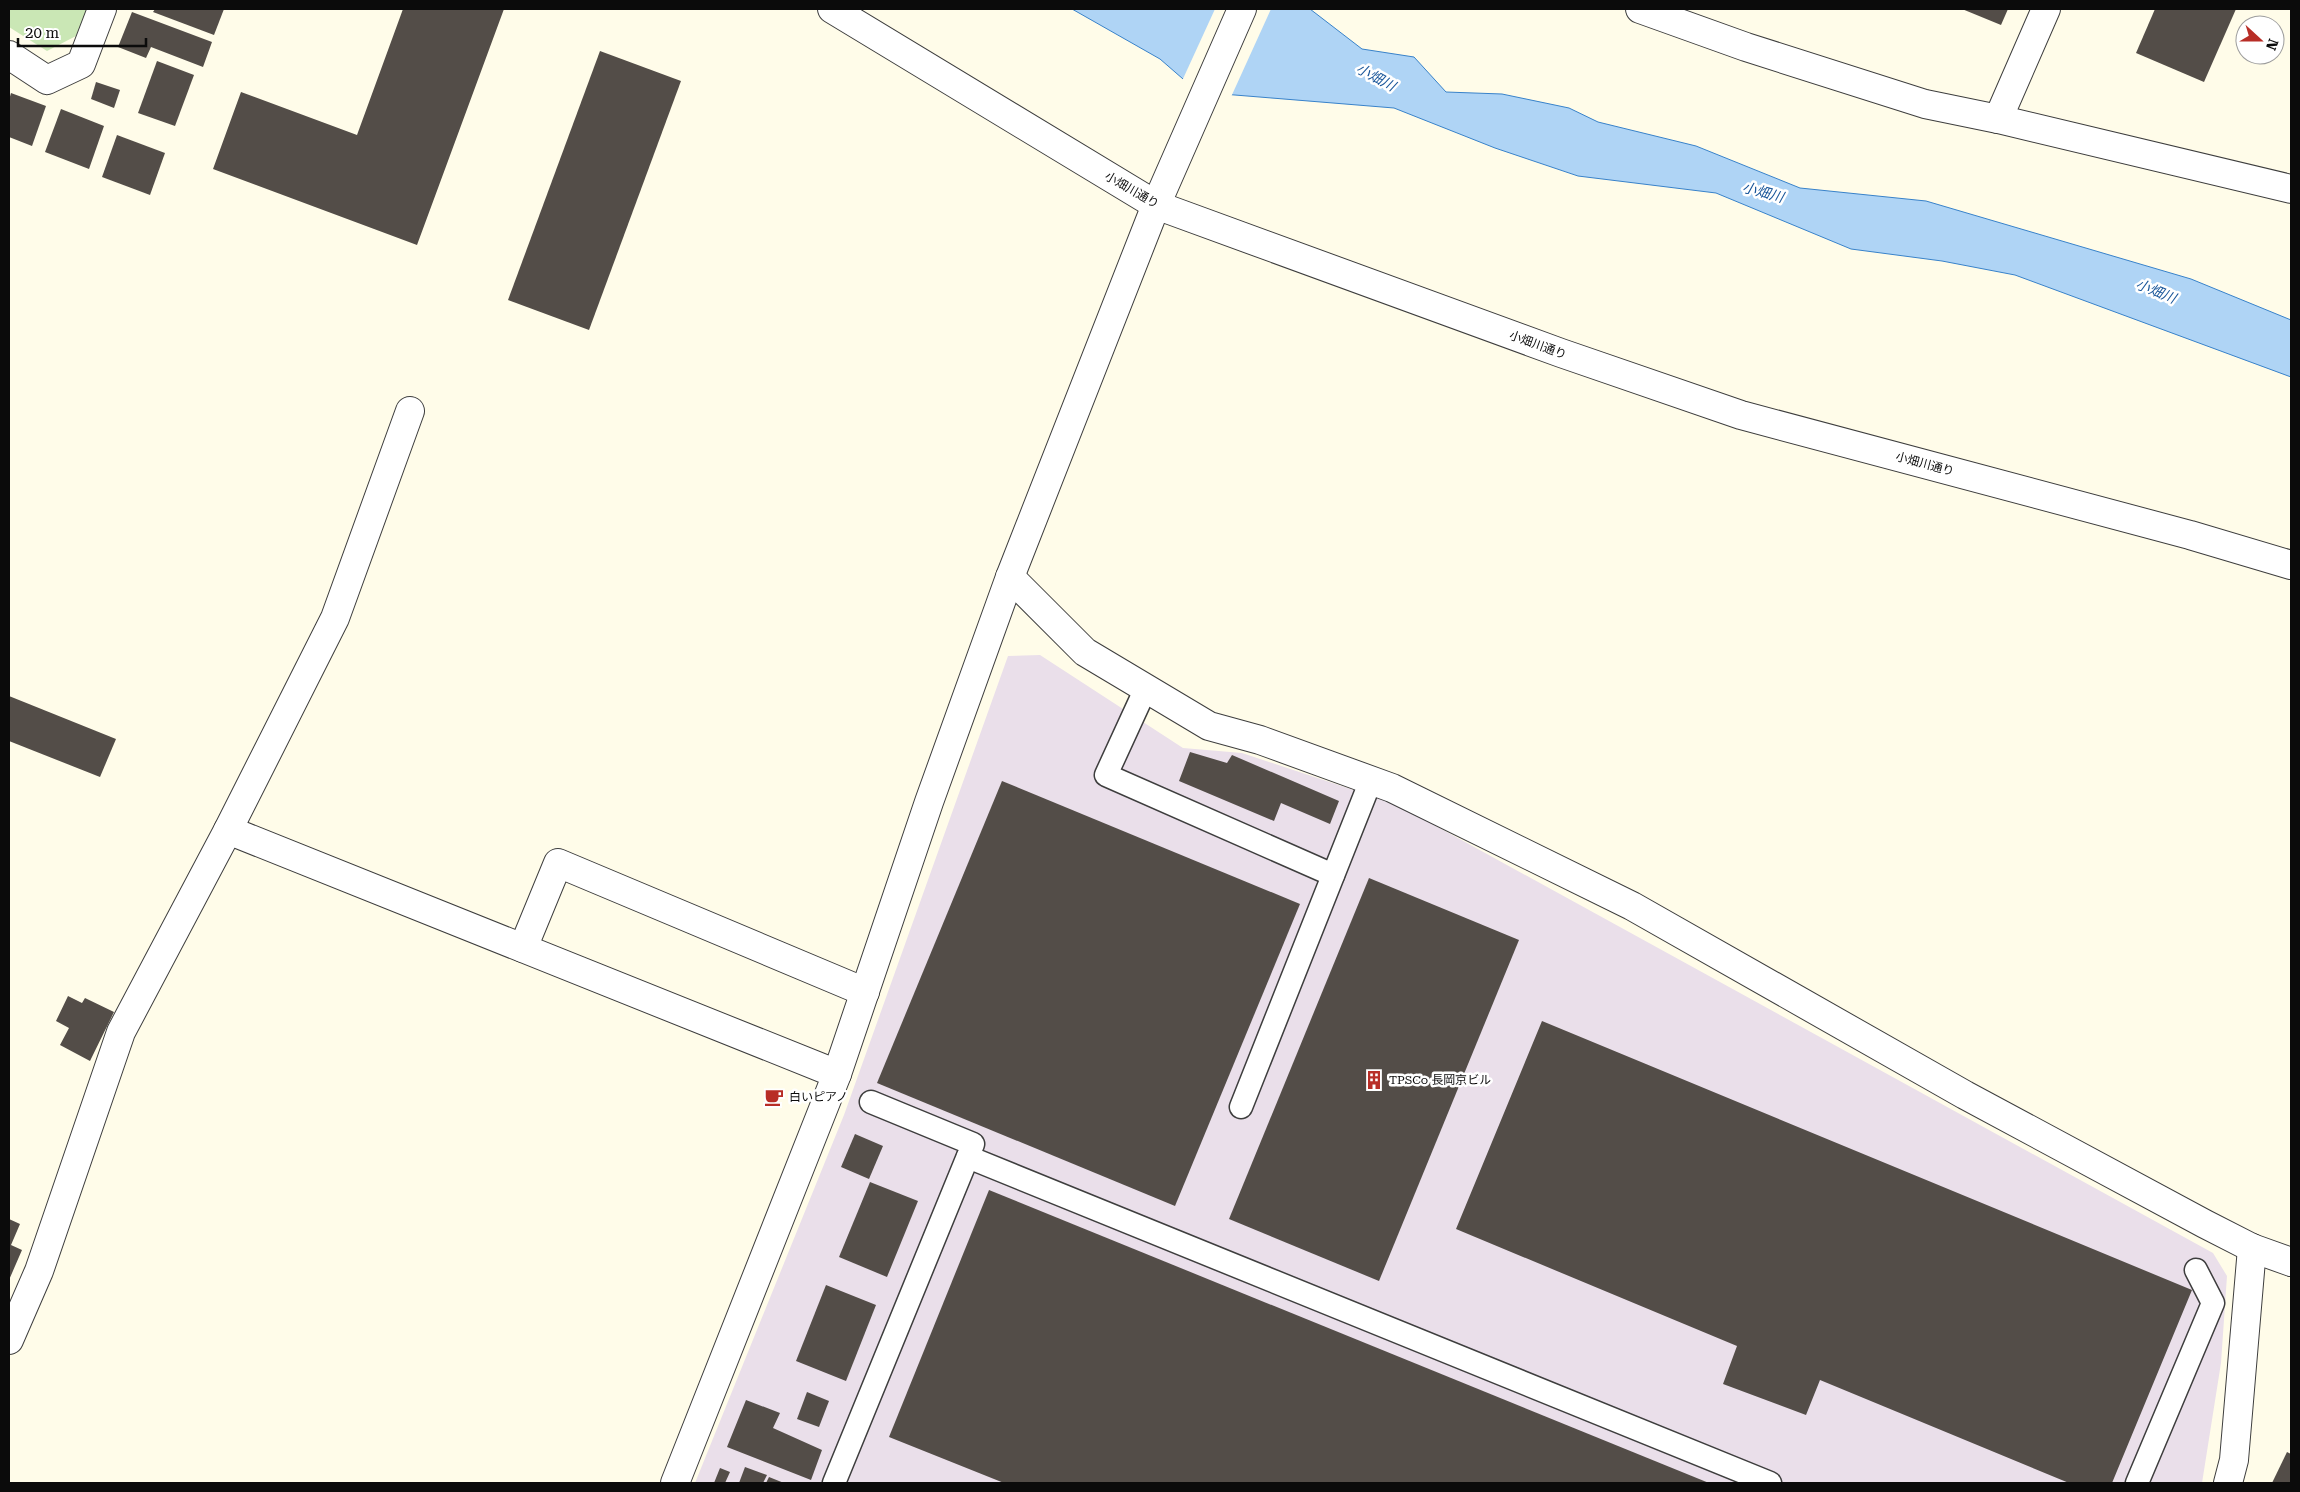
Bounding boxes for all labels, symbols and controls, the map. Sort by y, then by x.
scale bar [18,15,145,47]
north arrow [2235,15,2285,65]
text: 20 m [25,24,60,42]
text: N [2263,37,2282,53]
water label: 小畑川 [1354,60,1400,95]
street label: 小畑川通り [1103,169,1161,211]
water label: 小畑川 [1741,179,1787,206]
water label: 小畑川 [2134,276,2180,307]
street label: 小畑川通り [1507,328,1569,362]
street label: 小畑川通り [1894,449,1956,479]
building icon: TPSCo 長岡京ビル [1363,1069,1385,1091]
place label: TPSCo 長岡京ビル [1389,1073,1491,1087]
cafe icon: 白いピアノ [763,1086,785,1108]
place label: 白いピアノ [789,1090,848,1104]

